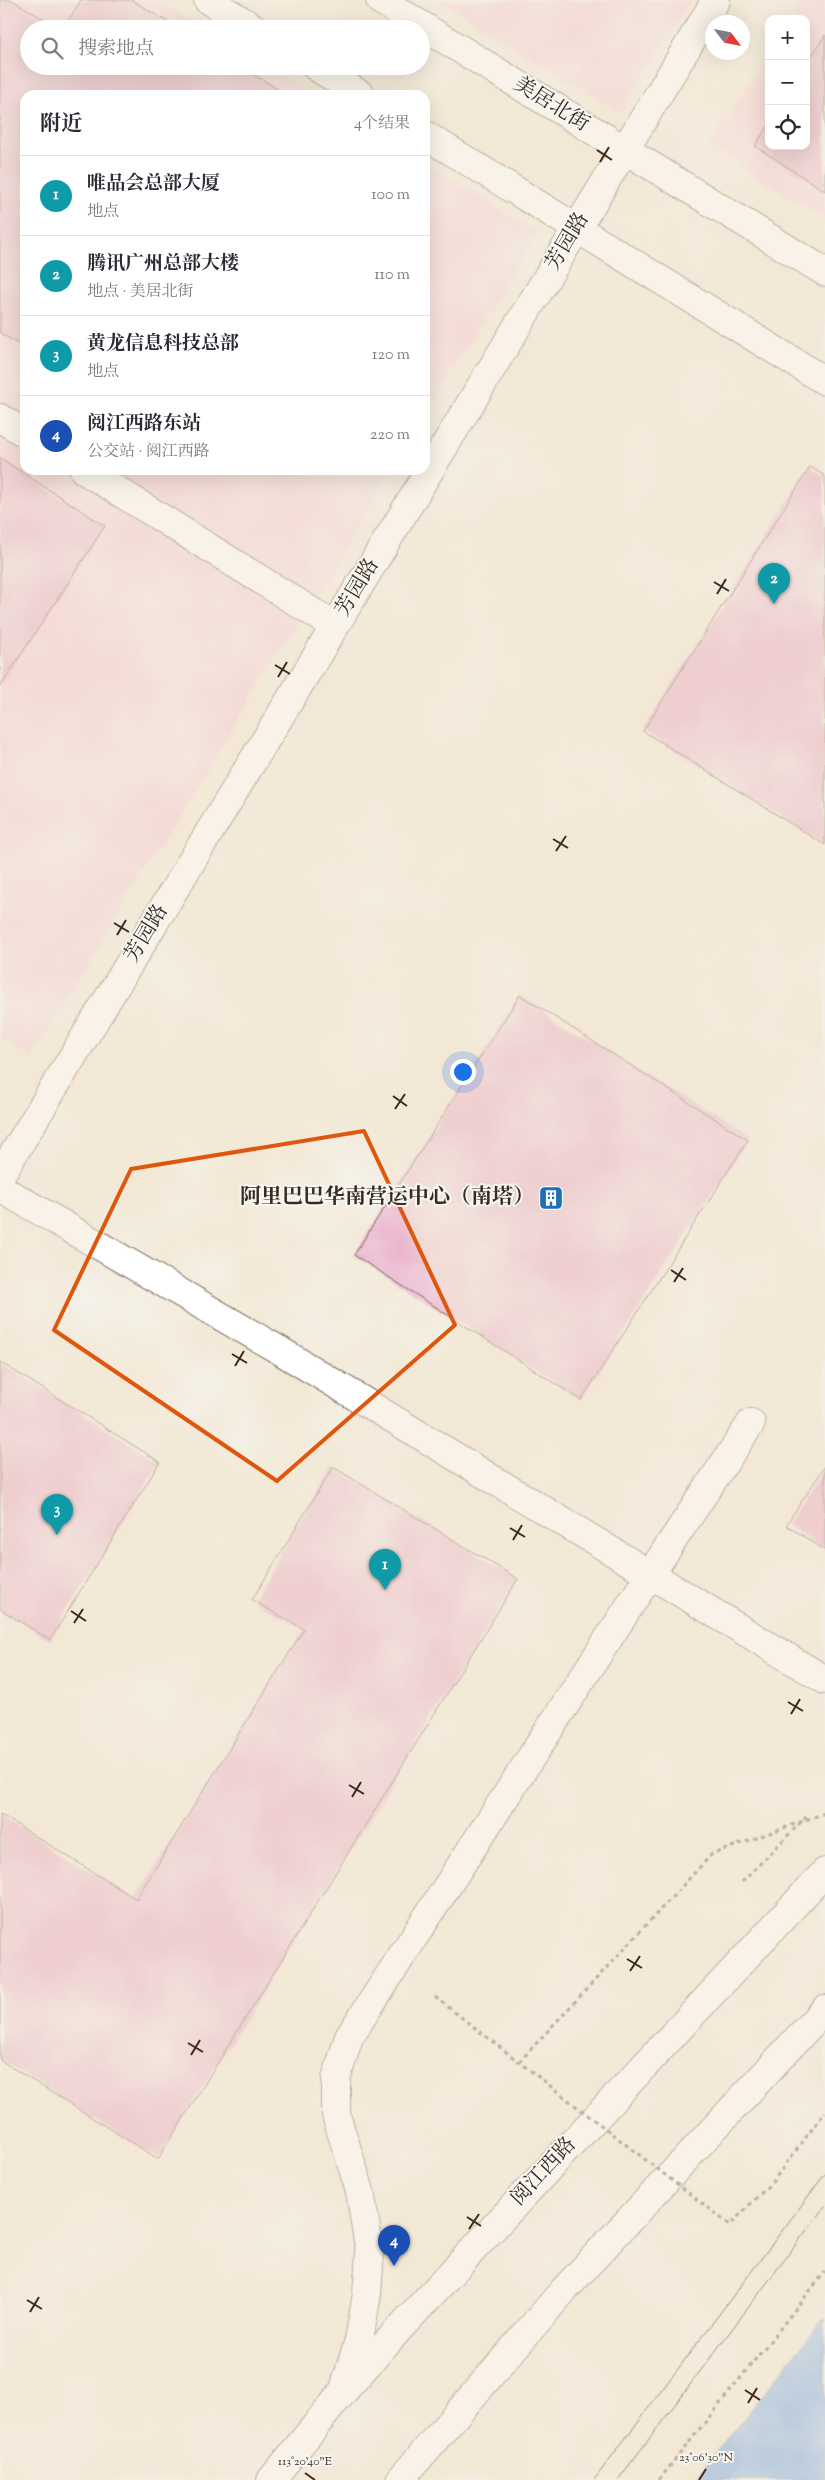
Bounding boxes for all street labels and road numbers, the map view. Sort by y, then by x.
street label: 美居北街 [507,70,595,140]
street label: 芳园路 [539,207,597,277]
street label: 芳园路 [329,553,387,623]
street label: 芳园路 [118,899,176,969]
street label: 阅江西路 [504,2131,584,2213]

